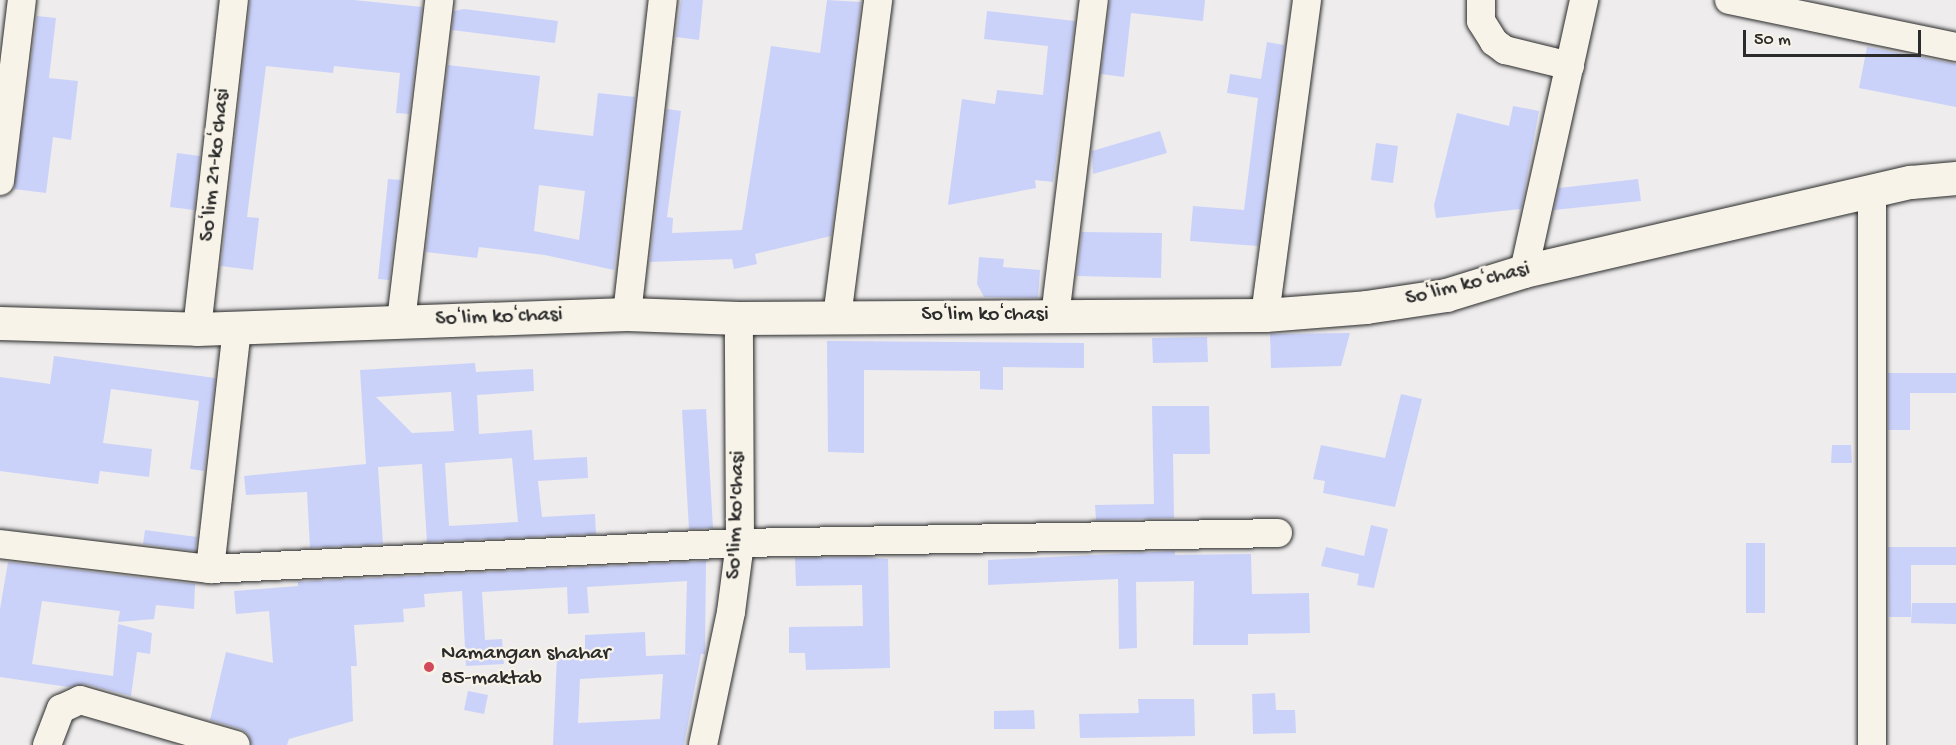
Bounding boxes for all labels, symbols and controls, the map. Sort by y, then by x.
scale bar [1746,18,1924,56]
text: 50 m [1754,30,1791,51]
street label: Soʻlim 21-koʻchasi [195,87,237,243]
street label: Soʻlim koʻchasi [1403,257,1533,313]
street label: Soʻlim koʻchasi [435,303,563,333]
street label: Soʻlim koʻchasi [921,303,1049,329]
street label: So'lim ko'chasi [722,450,752,580]
place label: Namangan shahar 85-maktab [441,641,610,692]
marker: Namangan shahar 85-maktab [422,660,436,674]

